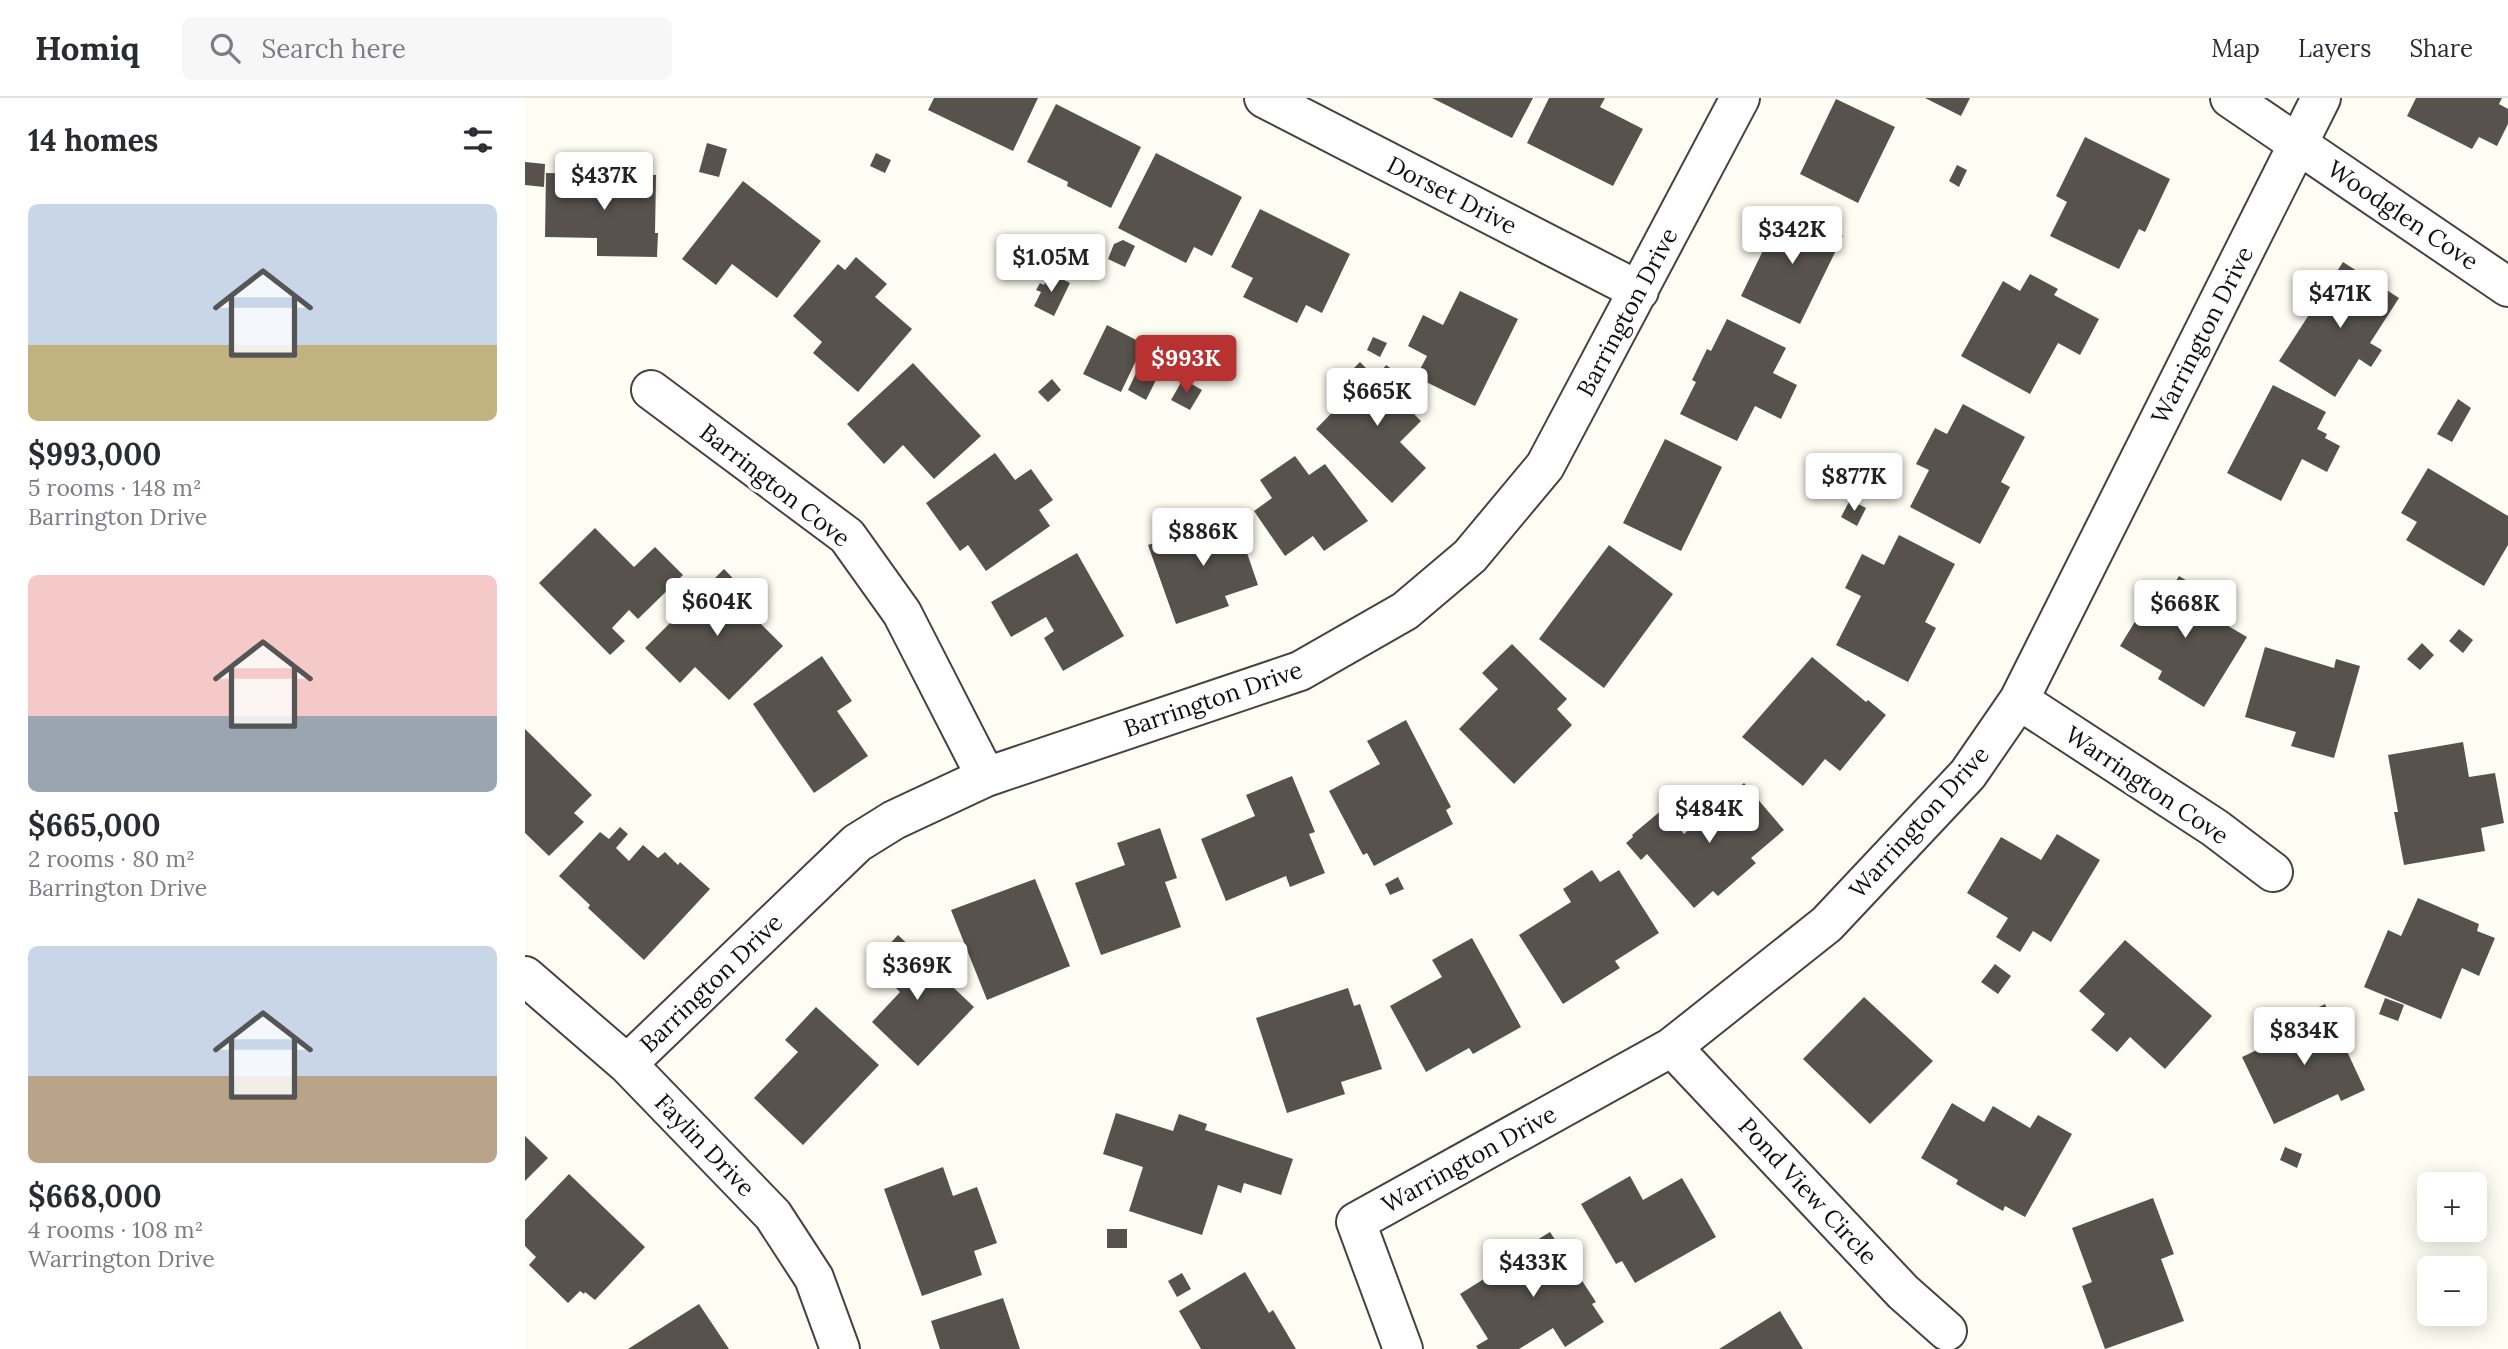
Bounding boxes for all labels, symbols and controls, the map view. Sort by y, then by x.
search box [182,17,672,80]
text: Homiq [35,27,140,69]
icon: search [206,29,244,67]
text: Search here [262,32,406,65]
text: Map [2211,33,2260,64]
text: Layers [2298,33,2371,64]
text: Share [2409,33,2473,64]
text: 14 homes [28,121,158,159]
icon: filters [459,121,497,159]
street label: Dorset Drive [1382,149,1522,241]
pin: $437K [555,152,653,212]
street label: Woodglen Cove [2322,153,2484,277]
text: $437K [571,160,637,189]
pin: $342K [1743,206,1841,266]
text: $342K [1758,214,1826,243]
street label: Barrington Drive [1569,222,1685,402]
pin: $1.05M [994,234,1108,294]
street label: Warrington Drive [2144,241,2260,429]
text: $1.05M [1012,242,1090,271]
icon: home [200,250,326,376]
pin: $471K [2291,271,2389,330]
text: $471K [2309,278,2371,307]
pin: $993K [1137,336,1235,395]
text: $993K [1151,343,1221,372]
pin: $665K [1328,368,1426,428]
text: $665K [1343,376,1411,405]
street label: Barrington Cove [694,417,856,553]
text: $993,000 [28,435,161,473]
pin: $877K [1805,454,1903,513]
text: $877K [1822,461,1886,490]
text: 5 rooms · 148 m² [28,473,202,502]
text: Barrington Drive [28,502,207,531]
pin: $886K [1154,508,1252,568]
text: $886K [1168,516,1238,545]
pin: $604K [668,578,766,638]
pin: $668K [2136,580,2234,640]
text: $604K [682,586,752,615]
text: $668K [2150,588,2220,617]
icon: home [200,621,326,747]
street label: Barrington Drive [1120,654,1306,744]
street label: Warrington Cove [2059,719,2235,851]
street label: Warrington Drive [1842,739,1996,905]
pin: $484K [1660,786,1758,845]
text: $484K [1675,793,1743,822]
text: $665,000 [28,806,161,844]
text: 2 rooms · 80 m² [28,844,195,873]
text: Barrington Drive [28,873,207,902]
street label: Barrington Drive [633,907,789,1059]
pin: $369K [868,942,966,1002]
text: $369K [882,950,952,979]
icon: home [200,992,326,1118]
pin: $834K [2255,1007,2353,1067]
text: $834K [2270,1015,2338,1044]
street label: Faylin Drive [648,1087,762,1203]
street label: Warrington Drive [1376,1098,1562,1220]
street label: Pond View Circle [1732,1111,1884,1271]
map controls [2417,1172,2487,1326]
button: + [2417,1172,2487,1242]
text: $668,000 [28,1177,162,1215]
text: 4 rooms · 108 m² [28,1215,203,1244]
pin: $433K [1484,1240,1582,1299]
text: Warrington Drive [28,1244,215,1273]
text: $433K [1499,1247,1567,1276]
button: − [2417,1256,2487,1326]

